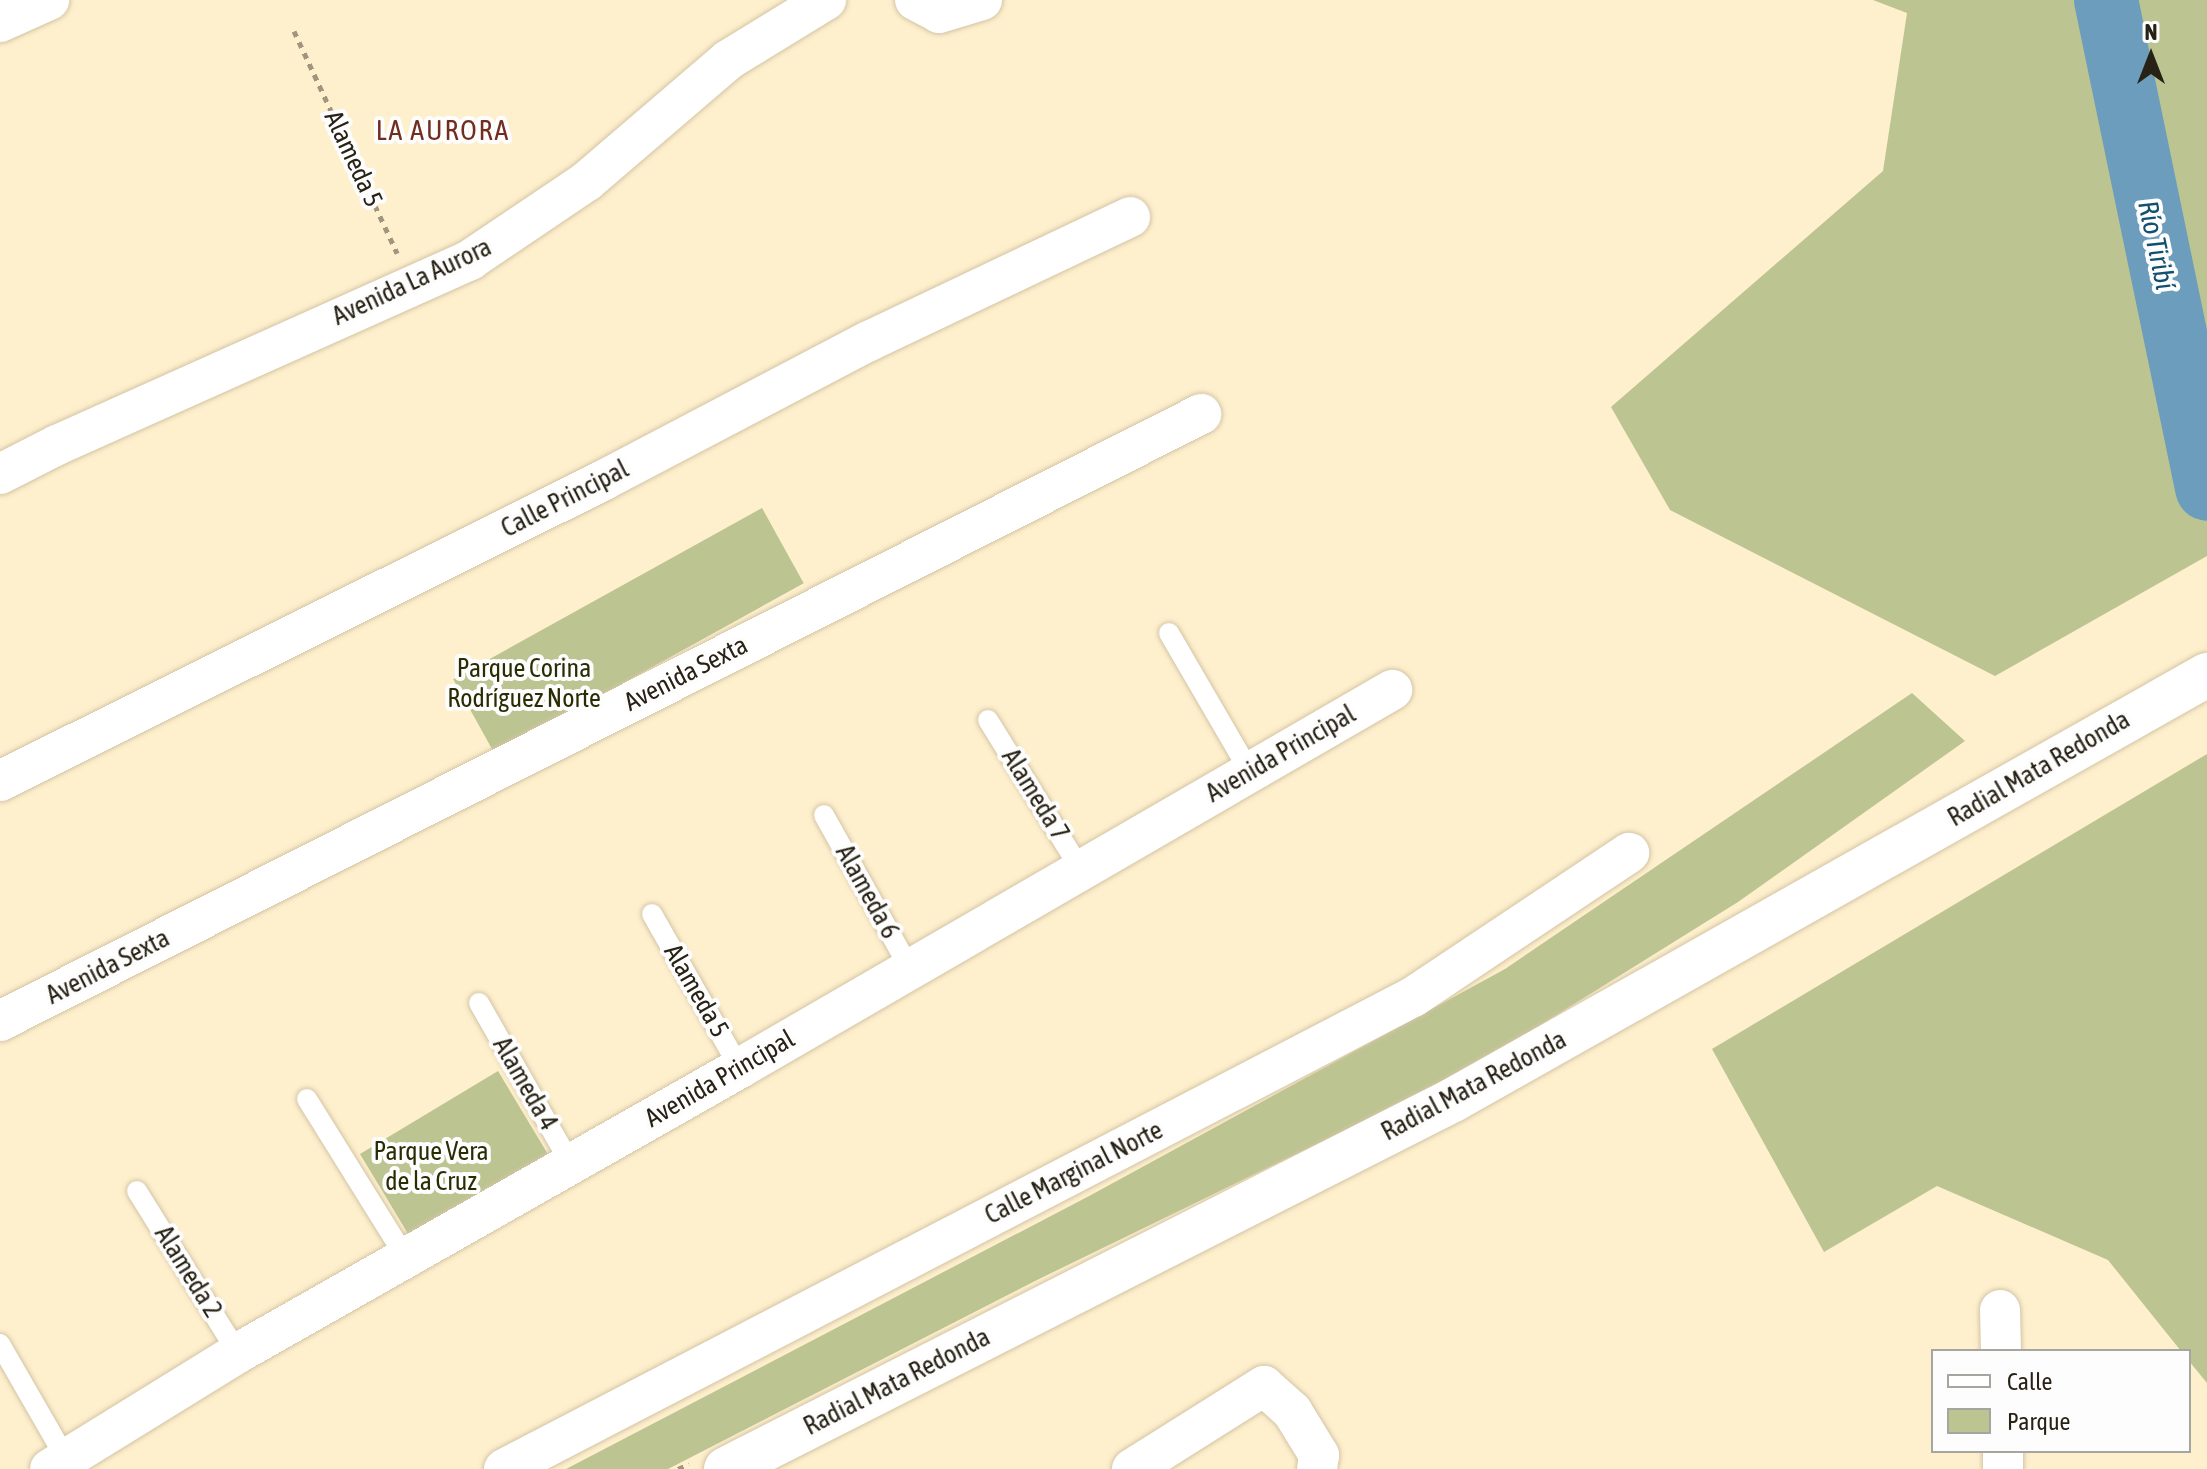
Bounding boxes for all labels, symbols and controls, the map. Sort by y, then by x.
north arrow [2111,16,2191,96]
text: N [2145,19,2157,45]
street label: Alameda 5 [317,106,389,212]
district label: LA AURORA [376,113,510,147]
water label: Río Tiribí [2131,197,2183,293]
street label: Avenida La Aurora [328,232,496,332]
street label: Calle Principal [496,454,634,544]
street label: Avenida Sexta [619,630,753,718]
park label: Parque Corina Rodríguez Norte [447,653,601,714]
street label: Avenida Principal [1201,699,1361,809]
street label: Radial Mata Redonda [1943,704,2135,834]
street label: Alameda 7 [995,743,1075,847]
street label: Alameda 6 [829,840,905,944]
street label: Avenida Sexta [41,923,175,1011]
street label: Alameda 5 [657,939,735,1043]
street label: Avenida Principal [640,1024,800,1134]
street label: Radial Mata Redonda [1376,1024,1572,1148]
street label: Alameda 4 [486,1032,564,1136]
street label: Calle Marginal Norte [980,1115,1168,1231]
park label: Parque Vera de la Cruz [373,1136,489,1198]
street label: Alameda 2 [148,1220,228,1324]
street label: Radial Mata Redonda [799,1322,995,1442]
legend [1931,1349,2191,1453]
text: Calle [2007,1368,2052,1395]
text: Parque [2007,1408,2070,1435]

